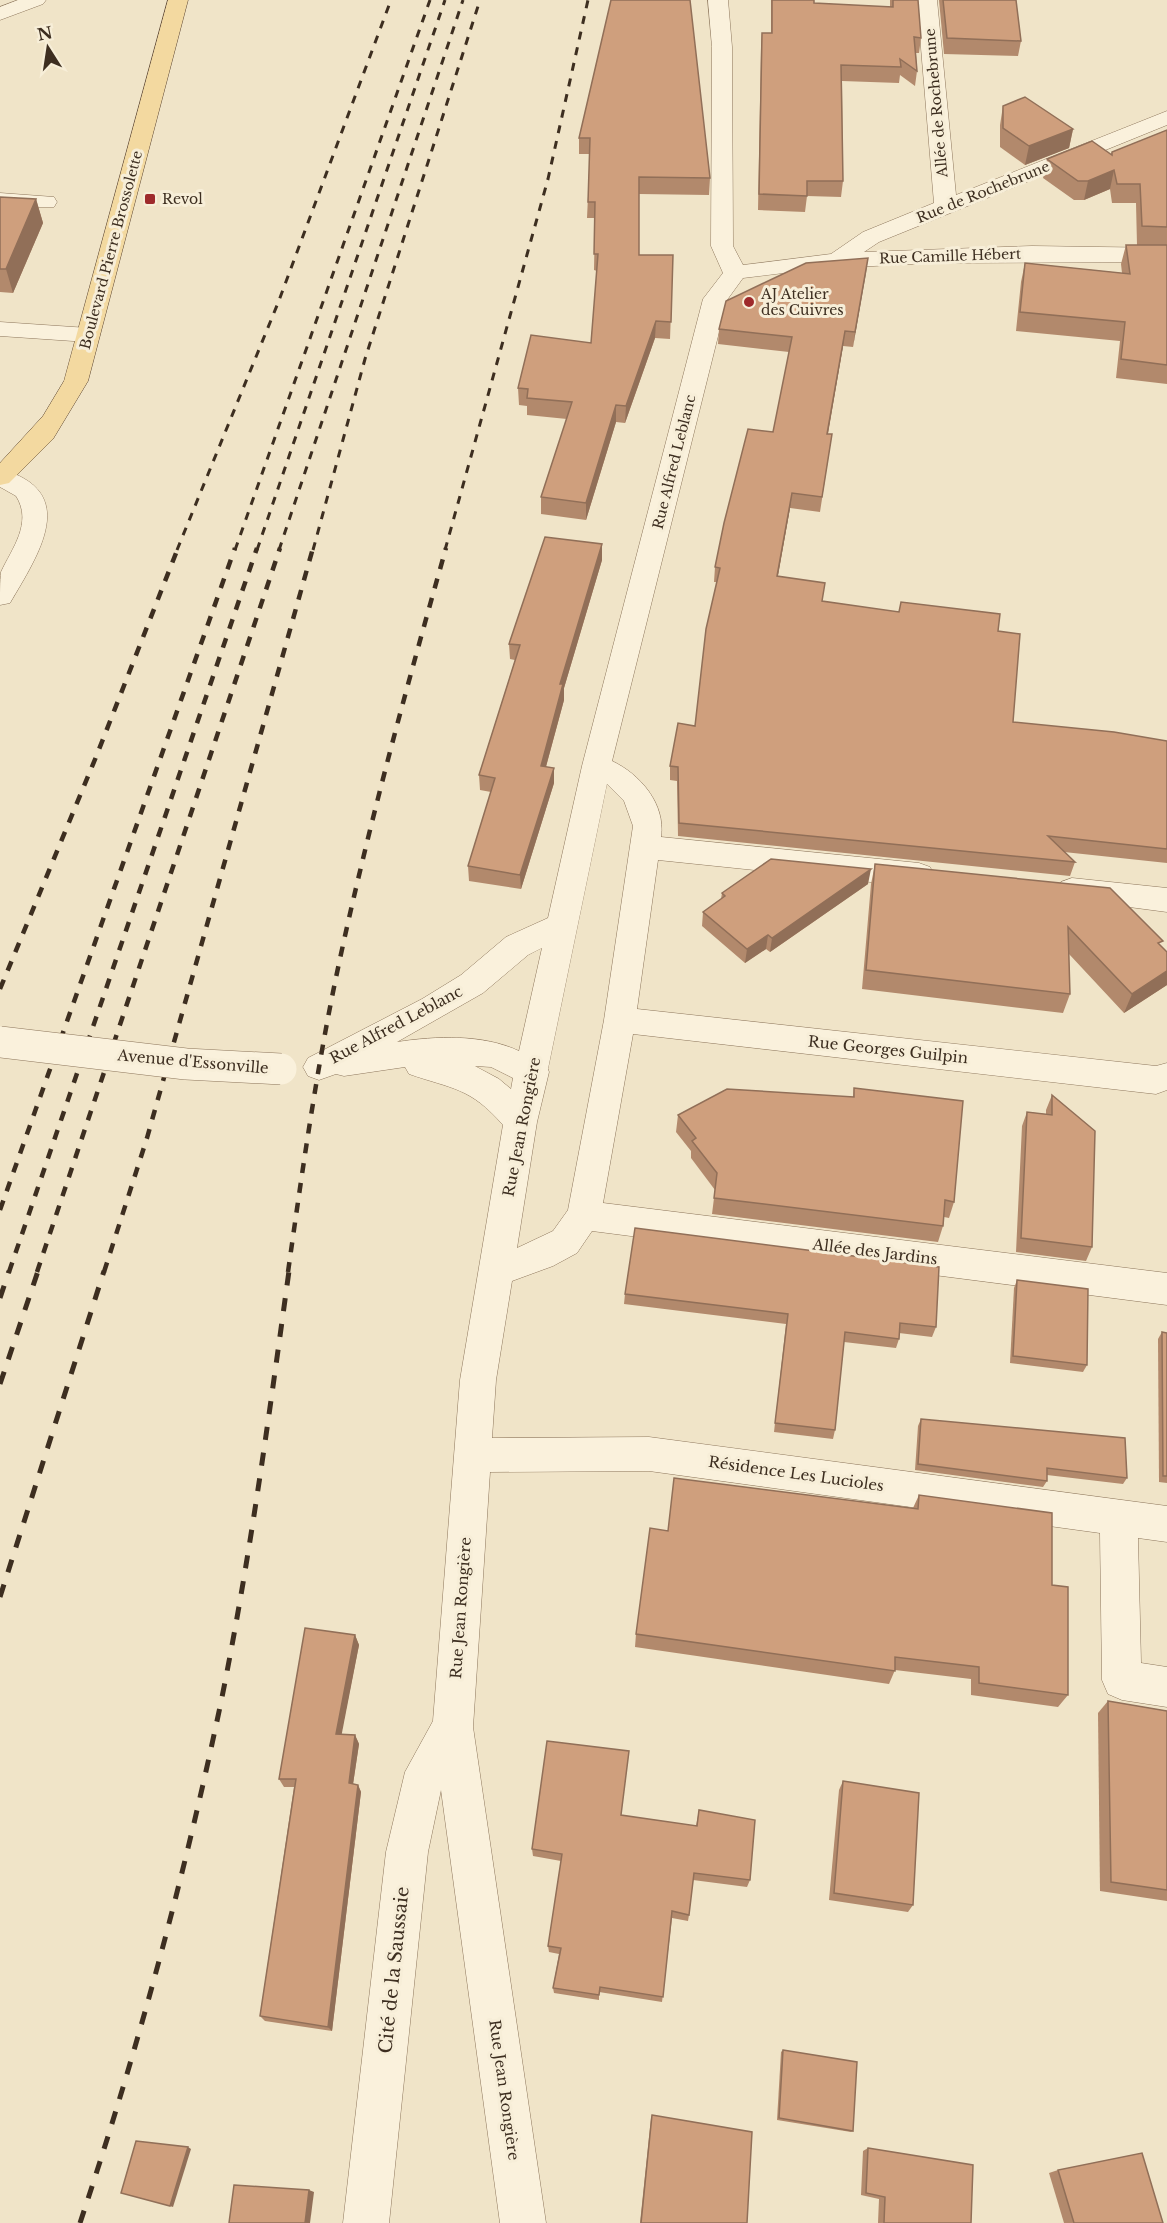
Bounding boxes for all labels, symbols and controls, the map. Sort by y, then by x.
north arrow [18,18,78,78]
text: N [35,22,54,45]
street label: Allée de Rochebrune [921,28,952,179]
street label: Boulevard Pierre Brossolette [76,149,146,351]
street label: Rue de Rochebrune [914,157,1052,227]
place label: Revol [162,190,203,208]
marker: Revol [143,192,157,206]
street label: Rue Camille Hébert [879,245,1022,267]
place label: AJ Atelier des Cuivres [760,285,844,319]
marker: AJ Atelier des Cuivres [742,295,756,309]
street label: Rue Alfred Leblanc [649,392,700,531]
street label: Rue Alfred Leblanc [326,981,465,1068]
street label: Rue Georges Guilpin [807,1032,969,1067]
street label: Avenue d'Essonville [116,1045,269,1078]
street label: Rue Jean Rongière [499,1055,544,1198]
street label: Allée des Jardins [810,1234,939,1269]
street label: Résidence Les Lucioles [707,1452,885,1495]
street label: Rue Jean Rongière [446,1536,475,1679]
street label: Cité de la Saussaie [374,1885,414,2055]
street label: Rue Jean Rongière [485,2018,524,2162]

